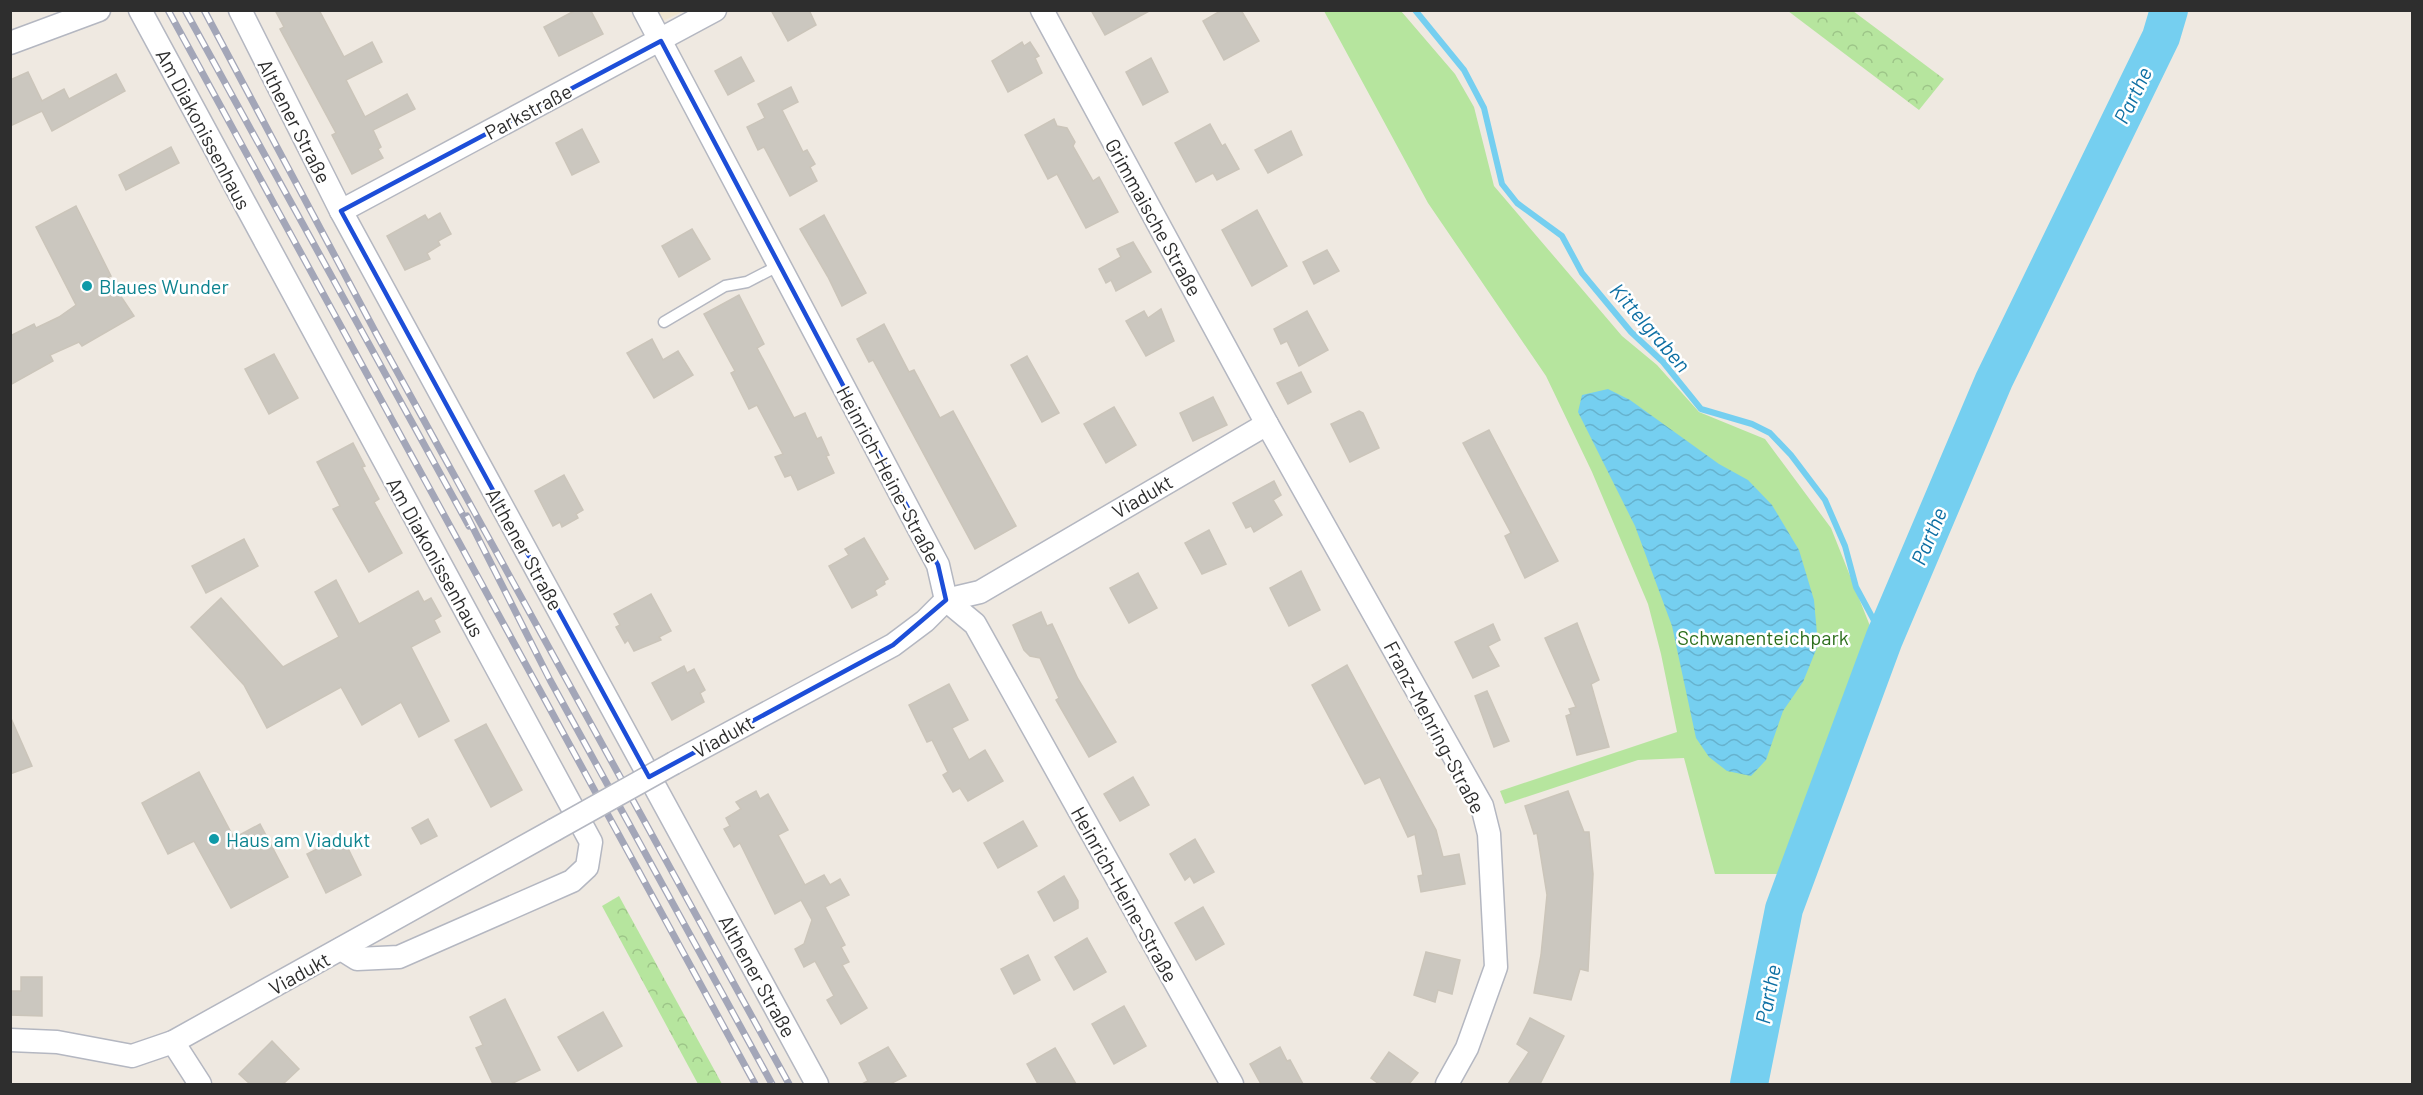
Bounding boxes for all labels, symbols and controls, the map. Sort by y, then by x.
street label: Am Diakonissenhaus [152,45,256,213]
street label: Althener Straße [253,55,337,187]
water label: Parthe [2108,63,2156,127]
street label: Parkstraße [480,78,576,144]
street label: Grimmaische Straße [1101,134,1207,300]
place label: Blaues Wunder [99,274,229,298]
water label: Kittelgraben [1606,277,1696,377]
marker: Blaues Wunder [80,279,94,293]
street label: Heinrich-Heine-Straße [832,381,946,567]
street label: Viadukt [1107,469,1177,523]
street label: Am Diakonissenhaus [382,473,490,641]
street label: Althener Straße [482,484,568,614]
water label: Parthe [1905,504,1951,568]
park label: Schwanenteichpark [1677,625,1849,649]
street label: Franz-Mehring-Straße [1379,637,1491,817]
street label: Viadukt [688,709,758,763]
street label: Heinrich-Heine-Straße [1067,802,1183,986]
place label: Haus am Viadukt [226,827,370,851]
marker: Haus am Viadukt [207,832,221,846]
street label: Althener Straße [715,911,801,1041]
street label: Viadukt [264,946,334,1000]
water label: Parthe [1749,962,1785,1026]

